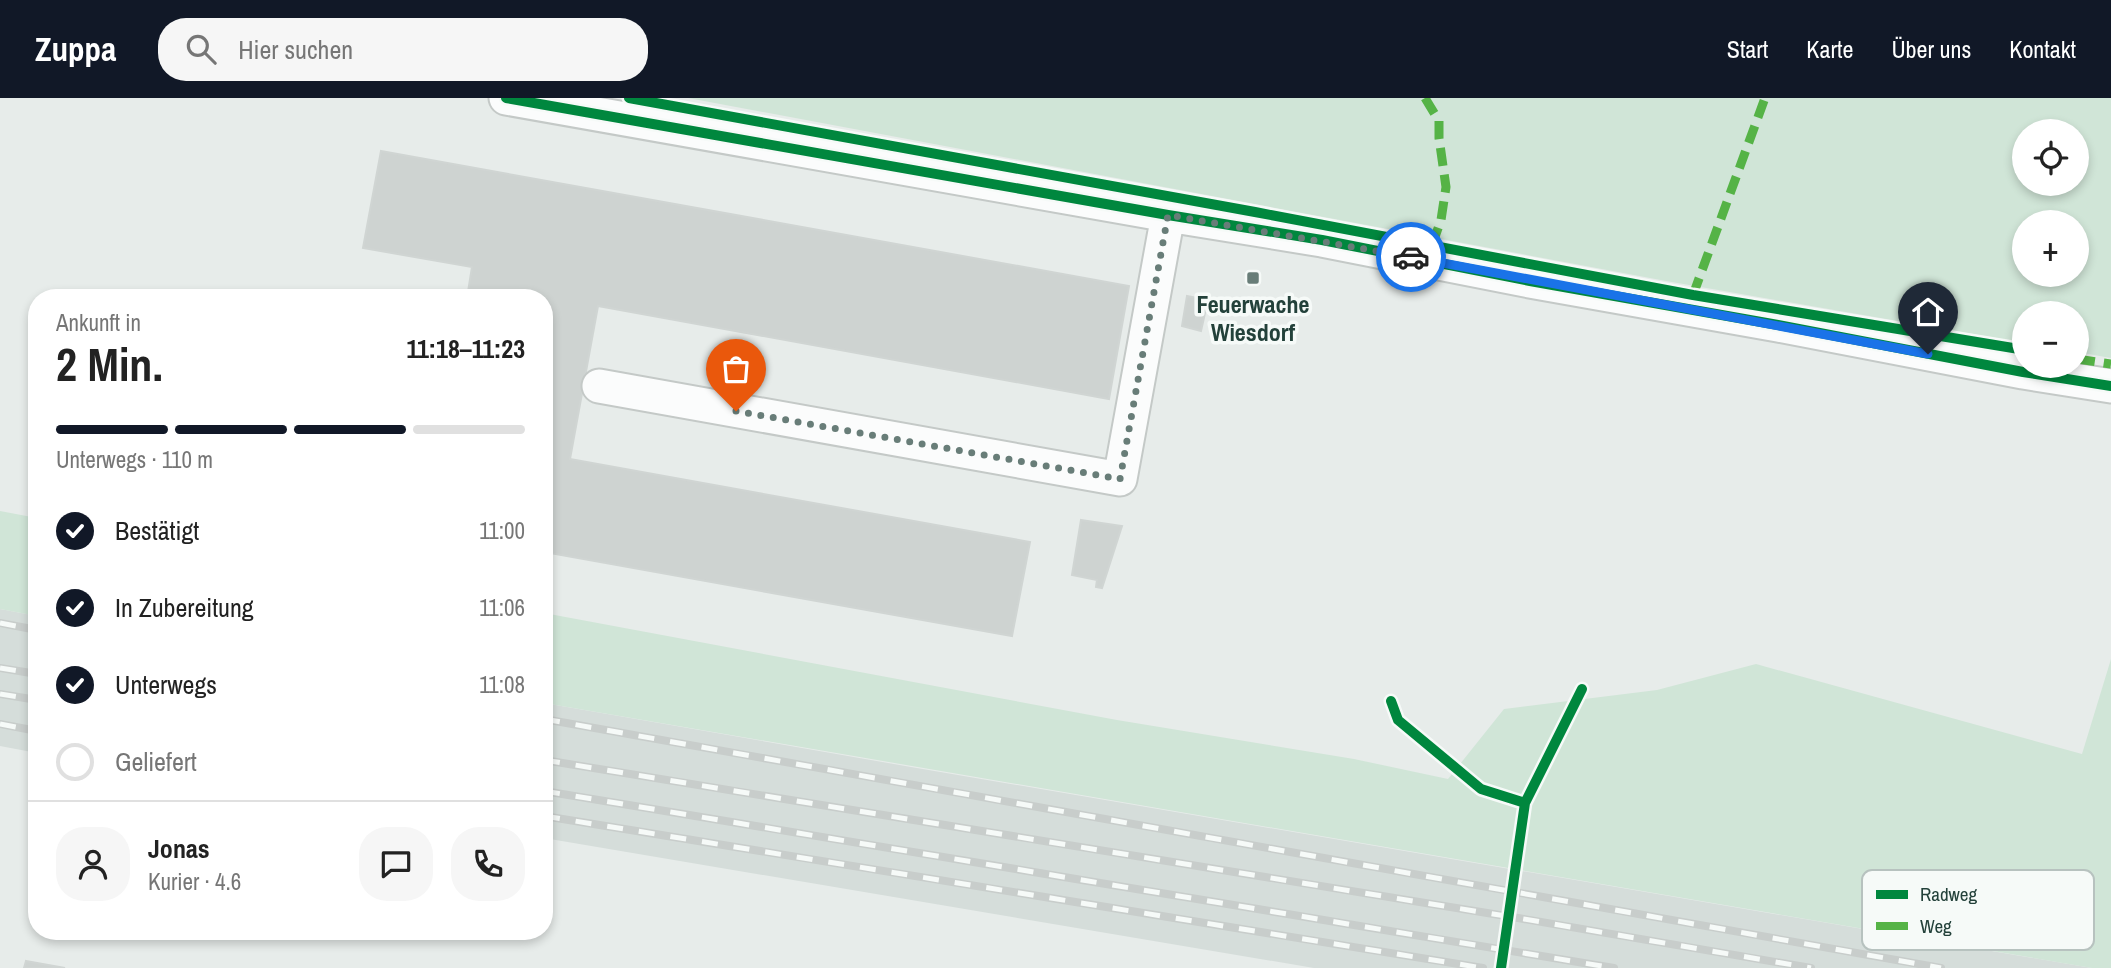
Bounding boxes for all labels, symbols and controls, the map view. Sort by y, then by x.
search box [158,18,648,81]
text: Zuppa [35,27,116,71]
icon: search [182,30,220,68]
text: Hier suchen [238,32,353,67]
text: Start [1727,33,1768,65]
text: Karte [1806,33,1853,65]
text: Über uns [1891,33,1971,65]
text: Kontakt [2009,33,2076,65]
map controls [2012,119,2089,378]
button: locate [2012,119,2089,196]
button: + [2012,210,2089,287]
courier [1376,222,1446,292]
icon: car [1392,238,1430,276]
marker: Feuerwache Wiesdorf [1245,270,1261,286]
pin [1898,282,1958,354]
place label: Feuerwache Wiesdorf [1197,288,1309,348]
icon: home [1909,293,1947,331]
button: − [2012,301,2089,378]
text: Ankunft in [56,307,141,338]
text: 11:18–11:23 [406,331,525,366]
text: 2 Min. [56,333,163,395]
pin [706,339,766,411]
icon: bag [717,350,755,388]
text: Unterwegs · 110 m [56,444,213,475]
icon: check [56,512,94,550]
text: Bestätigt [115,513,199,548]
text: 11:00 [479,515,525,546]
icon: check [56,589,94,627]
text: In Zubereitung [115,590,254,625]
text: 11:06 [479,592,525,623]
icon: check [56,666,94,704]
text: Unterwegs [115,667,217,702]
text: 11:08 [479,669,525,700]
text: Geliefert [115,744,197,779]
button: person [56,827,130,901]
button: chat [359,827,433,901]
button: phone [451,827,525,901]
text: Jonas [148,831,210,866]
text: Kurier · 4.6 [148,866,241,897]
legend [1862,870,2094,950]
text: Radweg [1920,881,1977,907]
text: Weg [1920,913,1952,939]

